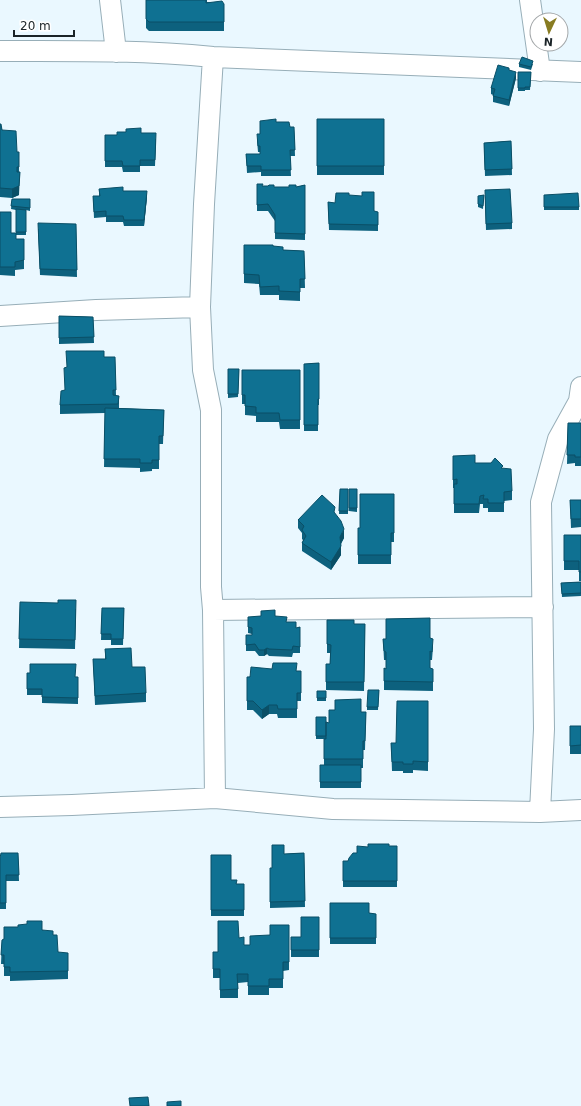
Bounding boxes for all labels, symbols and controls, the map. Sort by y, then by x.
scale bar [14,12,74,38]
north arrow [529,12,569,52]
text: 20 m [20,19,51,33]
text: N [543,35,553,48]

